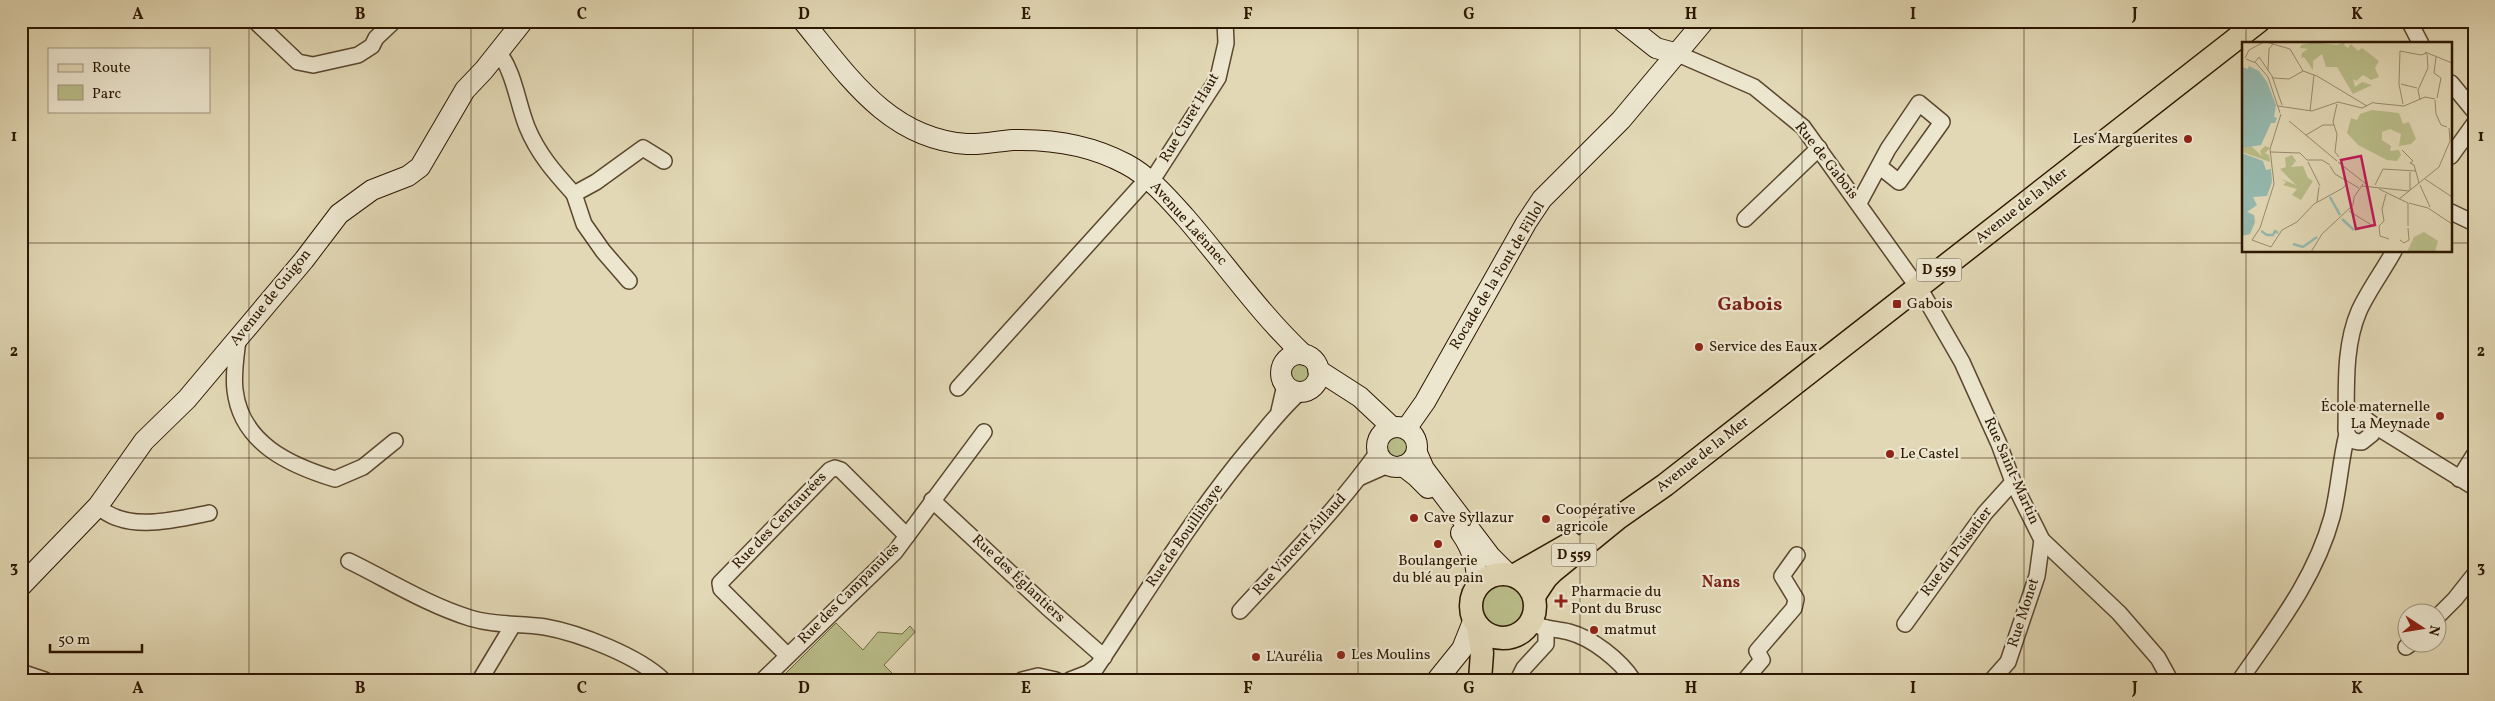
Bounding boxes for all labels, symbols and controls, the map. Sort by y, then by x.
text: A [132,4,144,26]
text: B [355,4,366,26]
text: C [577,4,587,26]
text: D [798,4,810,26]
text: E [1021,4,1031,26]
text: F [1243,4,1253,26]
text: G [1463,4,1475,26]
text: H [1685,4,1697,26]
text: I [1910,4,1916,26]
text: J [2131,4,2138,26]
text: K [2351,4,2363,26]
inset map [2242,42,2452,252]
legend [48,48,210,112]
text: Route [92,58,131,79]
street label: Rue Curet Haut [1155,69,1225,167]
text: Parc [92,84,121,105]
street label: Rue de Gabois [1789,118,1863,204]
text: 1 [11,126,17,148]
text: 1 [2478,126,2484,148]
place label: Les Marguerites [2073,129,2178,150]
marker: Les Marguerites [2182,133,2194,145]
street label: Avenue de la Mer [1971,163,2073,249]
street label: Avenue Laënnec [1144,177,1232,271]
street label: Rocade de la Font de Fillol [1445,198,1551,354]
street label: Avenue de Guigon [225,245,317,351]
road number: D 559 [1916,258,1962,282]
district label: Gabois [1718,291,1782,319]
place label: Gabois [1907,294,1953,315]
marker: Gabois [1891,298,1903,310]
place label: Service des Eaux [1709,337,1818,358]
text: 2 [10,341,18,363]
marker: Service des Eaux [1693,341,1705,353]
text: 2 [2477,341,2485,363]
place label: École maternelle La Meynade [2321,397,2430,435]
marker: École maternelle La Meynade [2434,410,2446,422]
street label: Avenue de la Mer [1652,412,1754,498]
street label: Rue Saint-Martin [1978,414,2044,528]
place label: Le Castel [1900,444,1959,465]
marker: Le Castel [1884,448,1896,460]
street label: Rue des Centaurées [728,468,832,574]
street label: Rue de Bouillibaye [1142,480,1228,592]
street label: Rue Vincent Aillaud [1248,489,1352,601]
place label: Coopérative agricole [1556,500,1636,538]
street label: Rue du Puisatier [1916,503,1998,601]
place label: Cave Syllazur [1424,508,1514,529]
marker: Cave Syllazur [1408,512,1420,524]
marker: Coopérative agricole [1540,513,1552,525]
street label: Rue des Églantiers [967,530,1069,628]
marker: Boulangerie du blé au pain [1432,538,1444,550]
street label: Rue des Campanules [794,539,904,649]
road number: D 559 [1552,544,1596,566]
place label: Boulangerie du blé au pain [1392,551,1484,589]
text: 3 [10,557,18,579]
text: 3 [2477,557,2485,579]
district label: Nans [1702,572,1740,594]
street label: Rue Monet [2003,576,2045,650]
place label: Pharmacie du Pont du Brusc [1571,582,1662,620]
marker: Pharmacie du Pont du Brusc [1555,595,1567,607]
north arrow [2398,604,2448,654]
place label: matmut [1604,620,1657,641]
scale bar [50,621,142,653]
text: N [2423,623,2444,637]
marker: matmut [1588,624,1600,636]
text: 50 m [58,630,90,651]
place label: Les Moulins [1351,645,1430,666]
place label: L'Aurélia [1266,647,1323,668]
marker: Les Moulins [1335,649,1347,661]
marker: L'Aurélia [1250,651,1262,663]
text: A [132,678,144,700]
text: B [355,678,366,700]
text: C [577,678,587,700]
text: D [798,678,810,700]
text: E [1021,678,1031,700]
text: F [1243,678,1253,700]
text: G [1463,678,1475,700]
text: H [1685,678,1697,700]
text: I [1910,678,1916,700]
text: J [2131,678,2138,700]
text: K [2351,678,2363,700]

